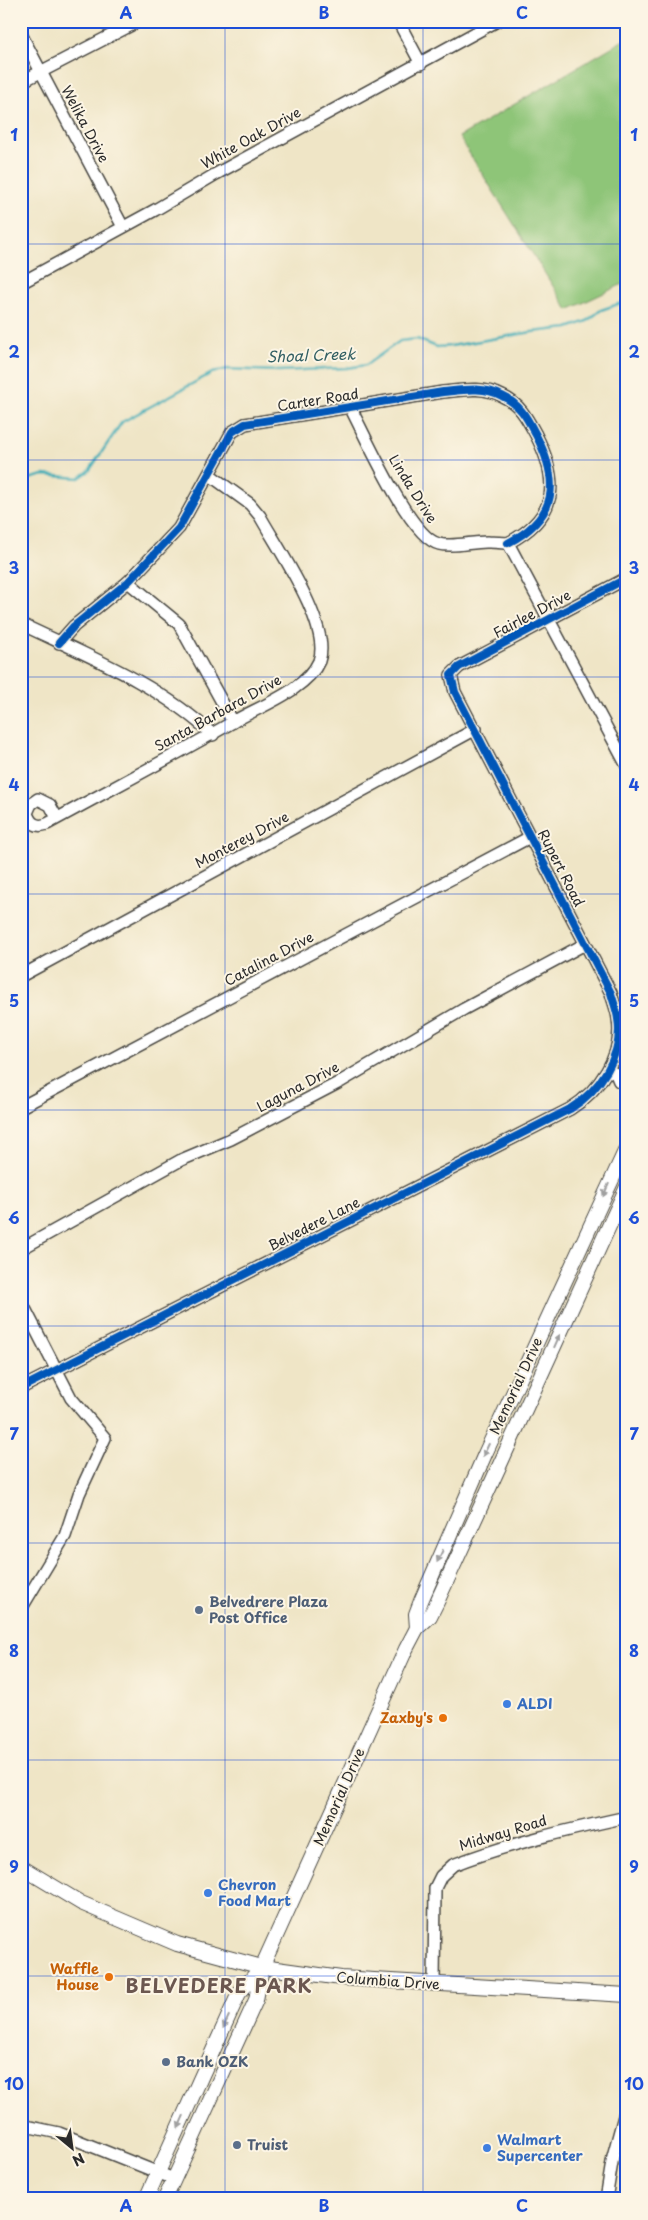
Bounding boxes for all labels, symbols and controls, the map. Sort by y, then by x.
text: A [120,0,133,24]
text: B [319,0,330,24]
text: C [516,0,528,24]
street label: Welika Drive [56,81,115,166]
street label: White Oak Drive [197,101,305,174]
text: 1 [10,122,18,146]
text: 1 [630,122,638,146]
text: 2 [8,339,20,363]
text: 2 [628,339,640,363]
water label: Shoal Creek [266,341,357,368]
street label: Carter Road [276,383,360,416]
street label: Linda Drive [384,450,443,527]
text: 3 [9,555,19,579]
text: 3 [629,555,639,579]
street label: Fairlee Drive [489,584,574,643]
street label: Santa Barbara Drive [151,669,285,756]
text: 4 [9,772,20,796]
text: 4 [629,772,640,796]
street label: Monterey Drive [191,806,292,873]
street label: Rupert Road [533,825,590,910]
street label: Catalina Drive [220,926,317,991]
text: 5 [9,988,19,1012]
text: 5 [629,988,639,1012]
street label: Laguna Drive [253,1056,343,1117]
one-way arrow [602,1183,610,1197]
street label: Belvedere Lane [264,1191,363,1256]
text: 6 [8,1205,20,1229]
text: 6 [628,1205,640,1229]
street label: Memorial Drive [484,1334,547,1438]
one-way arrow [553,1334,561,1348]
text: 7 [9,1421,19,1445]
text: 7 [629,1421,639,1445]
one-way arrow [482,1443,490,1457]
one-way arrow [436,1549,444,1563]
place label: Belvedrere Plaza Post Office [209,1591,328,1628]
marker: Belvedrere Plaza Post Office [193,1604,205,1616]
text: 8 [9,1638,19,1662]
text: 8 [629,1638,639,1662]
place label: ALDI [516,1693,552,1714]
marker: ALDI [501,1698,513,1710]
place label: Zaxby's [380,1707,433,1728]
marker: Zaxby's [437,1712,449,1724]
street label: Memorial Drive [308,1745,370,1849]
street label: Midway Road [456,1809,549,1856]
text: 9 [9,1854,19,1878]
text: 9 [629,1854,639,1878]
place label: Chevron Food Mart [218,1874,291,1911]
marker: Chevron Food Mart [202,1887,214,1899]
place label: Waffle House [50,1958,99,1995]
street label: Columbia Drive [336,1966,441,1995]
marker: Waffle House [103,1971,115,1983]
district label: BELVEDERE PARK [126,1971,312,1999]
one-way arrow [222,2015,230,2029]
place label: Bank OZK [176,2051,248,2072]
marker: Bank OZK [160,2056,172,2068]
text: 10 [4,2071,24,2095]
text: 10 [624,2071,644,2095]
one-way arrow [176,2115,184,2129]
north arrow [48,2122,98,2172]
place label: Walmart Supercenter [497,2129,584,2166]
place label: Truist [247,2134,288,2155]
marker: Truist [231,2139,243,2151]
marker: Walmart Supercenter [481,2142,493,2154]
text: N [69,2148,88,2172]
text: A [120,2193,133,2217]
text: B [319,2193,330,2217]
text: C [516,2193,528,2217]

